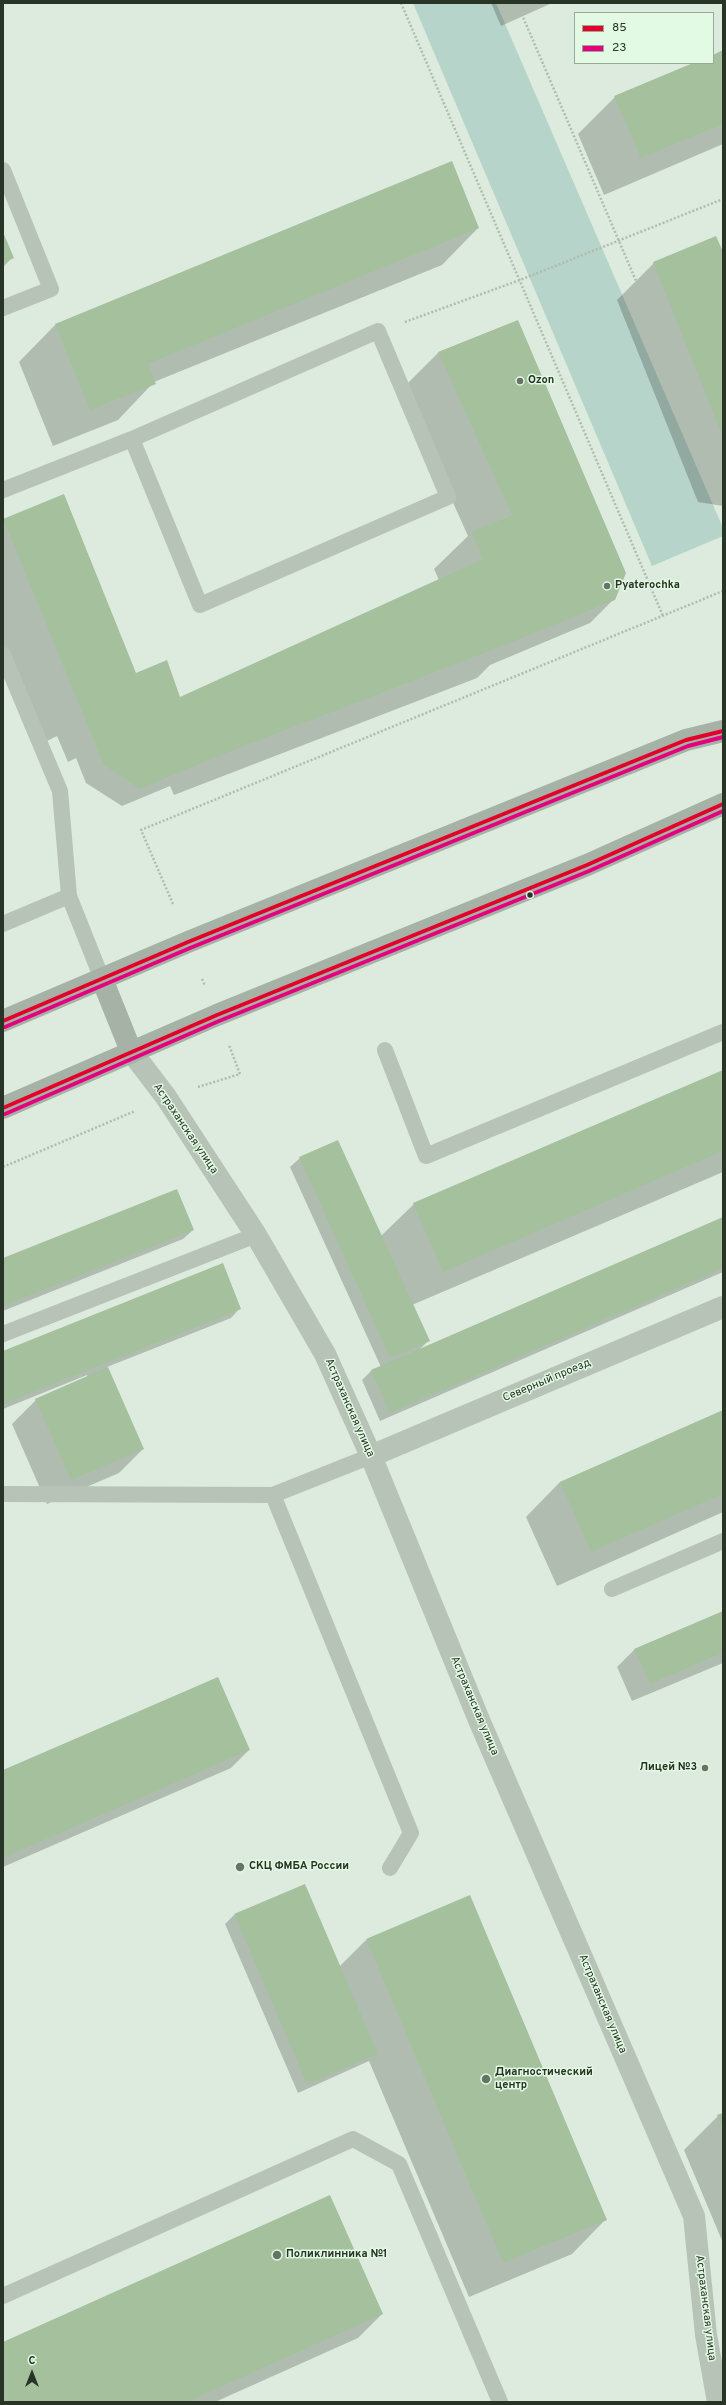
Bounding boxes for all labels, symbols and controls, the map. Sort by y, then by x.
legend [574,12,714,64]
text: 85 [612,20,627,36]
text: 23 [612,40,627,56]
place label: Ozon [528,374,554,388]
marker: Ozon [515,376,525,386]
place label: Pyaterochka [615,579,680,593]
marker: Pyaterochka [602,581,612,591]
unlabelled marker [525,890,535,900]
street label: Астраханская улица [150,1081,220,1177]
street label: Астраханская улица [321,1357,377,1459]
street label: Северный проезд [501,1357,593,1405]
street label: Астраханская улица [447,1654,501,1758]
place label: Лицей №3 [639,1761,697,1775]
marker: Лицей №3 [700,1763,710,1773]
place label: СКЦ ФМБА России [249,1860,349,1874]
marker: СКЦ ФМБА России [234,1861,246,1873]
street label: Астраханская улица [575,1952,629,2056]
place label: Диагностический центр [495,2066,593,2092]
marker: Диагностический центр [480,2073,492,2085]
place label: Поликлинника №1 [286,2248,387,2262]
marker: Поликлинника №1 [271,2249,283,2261]
street label: Астраханская улица [692,2254,718,2362]
north arrow [12,2353,52,2393]
text: С [28,2354,36,2368]

